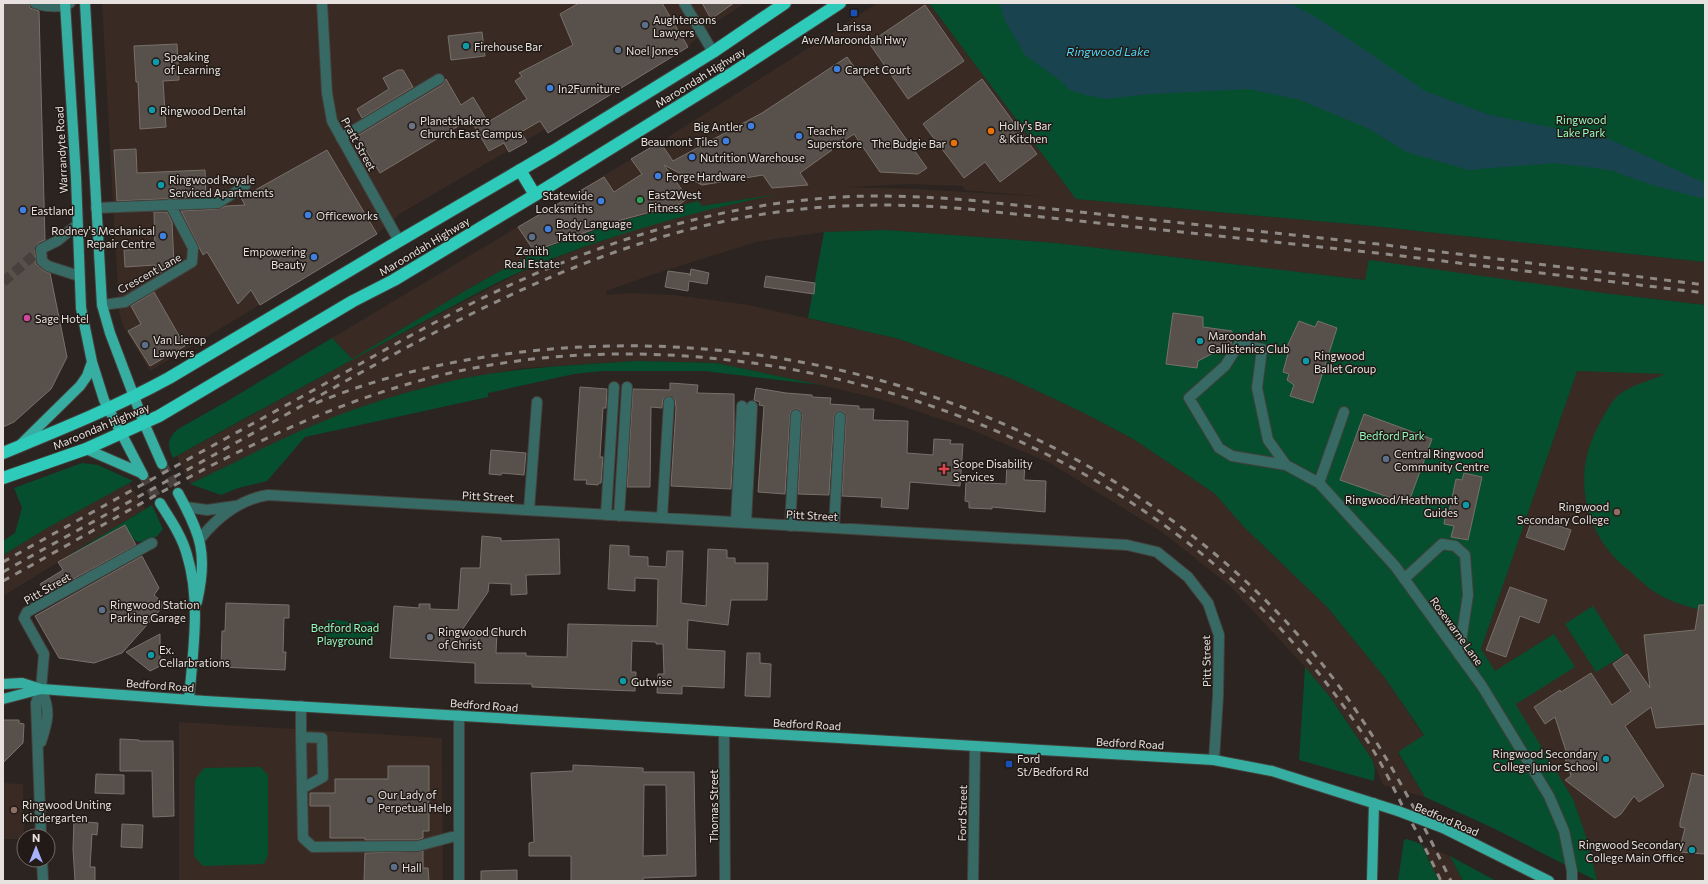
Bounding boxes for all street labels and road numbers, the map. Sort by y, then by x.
street label: Maroondah Highway [653,44,748,110]
street label: Warrandyte Road [52,106,70,194]
street label: Pratt Street [339,115,379,173]
street label: Maroondah Highway [376,214,472,278]
street label: Crescent Lane [115,250,183,296]
street label: Maroondah Highway [51,400,151,452]
street label: Pitt Street [462,488,515,504]
street label: Pitt Street [786,507,839,523]
street label: Pitt Street [21,569,73,607]
street label: Rosewarne Lane [1428,594,1486,668]
street label: Pitt Street [1199,634,1213,687]
street label: Bedford Road [125,676,195,694]
street label: Bedford Road [449,696,519,714]
street label: Bedford Road [773,716,841,732]
street label: Bedford Road [1096,735,1164,751]
street label: Thomas Street [707,769,720,843]
street label: Ford Street [955,784,969,841]
street label: Bedford Road [1413,800,1481,838]

